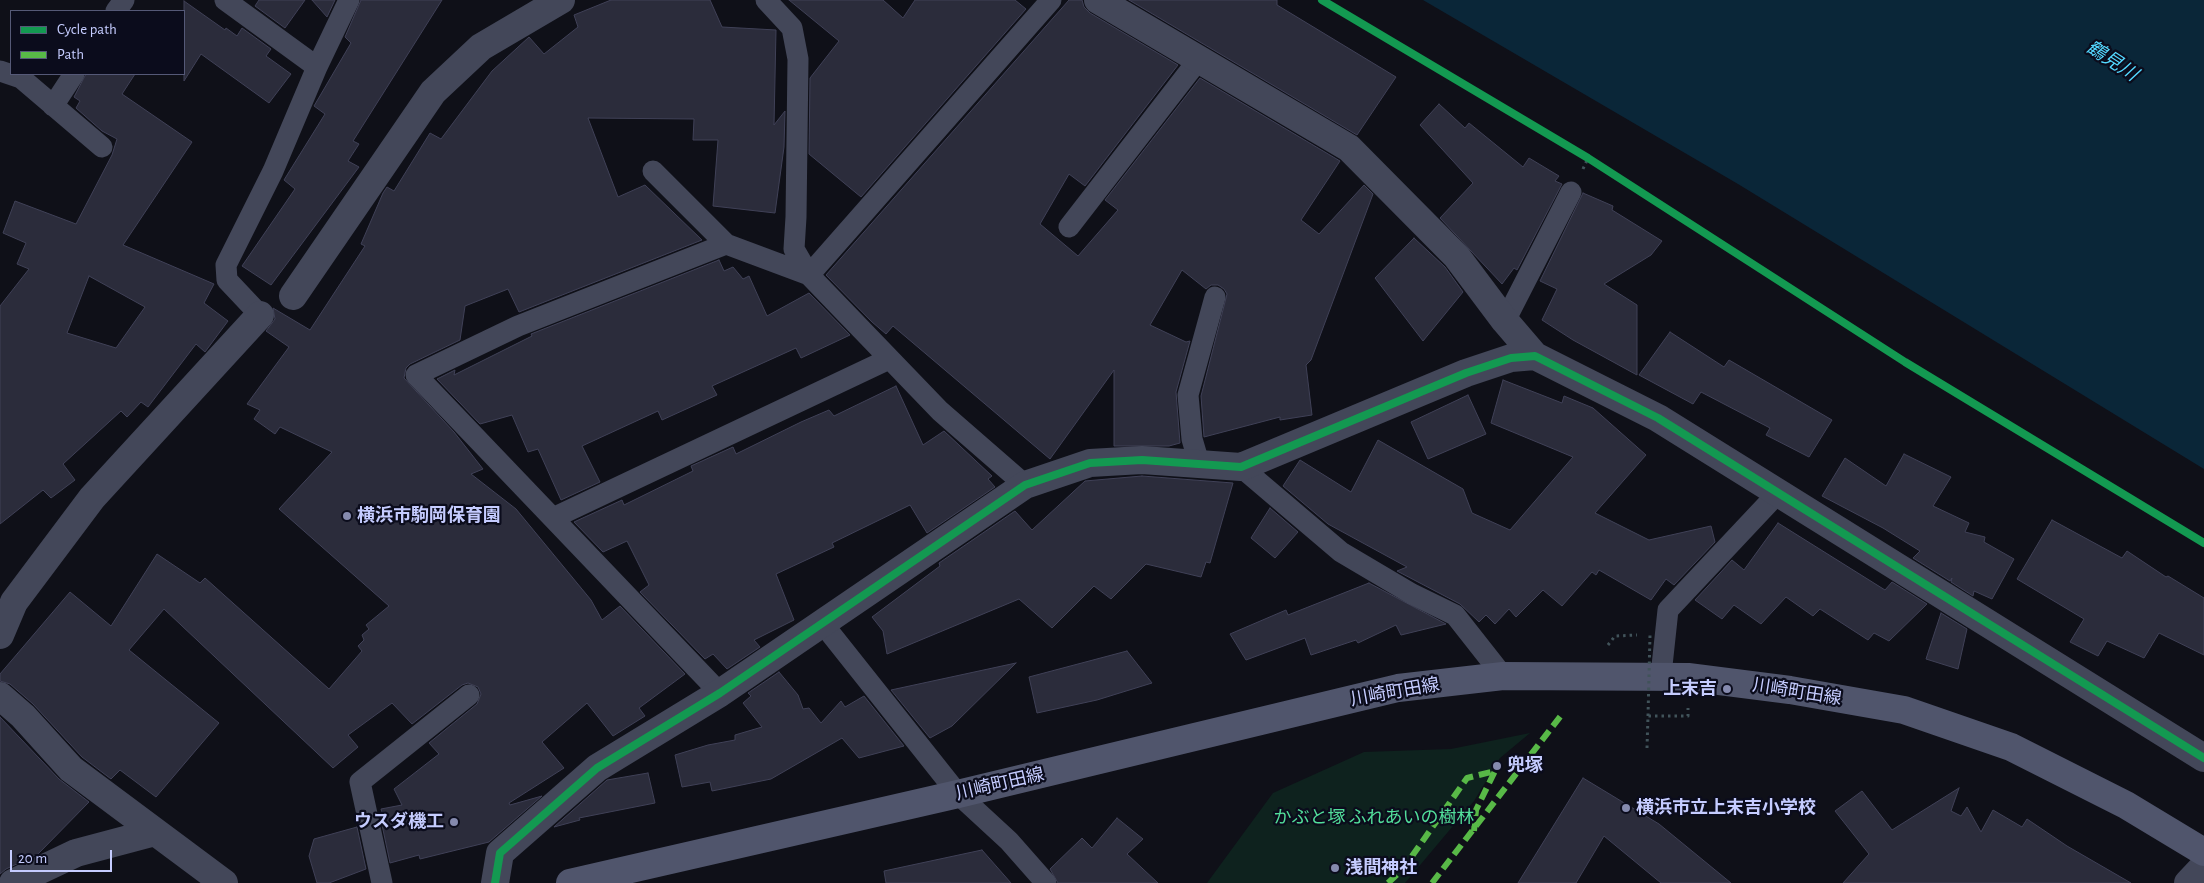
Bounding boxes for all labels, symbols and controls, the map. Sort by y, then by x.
legend [10,10,185,75]
text: Cycle path [57,22,117,37]
water label: 鶴見川 [2082,36,2142,86]
text: Path [57,47,84,62]
place label: 横浜市駒岡保育園 [357,505,501,527]
marker: 横浜市駒岡保育園 [341,510,353,522]
street label: 川崎町田線 [1349,674,1441,710]
street label: 川崎町田線 [1751,674,1843,710]
place label: 上末吉 [1663,678,1717,700]
marker: 上末吉 [1721,683,1733,695]
place label: 兜塚 [1507,755,1543,777]
marker: 兜塚 [1491,760,1503,772]
street label: 川崎町田線 [954,763,1046,805]
place label: 横浜市立上末吉小学校 [1636,797,1816,819]
marker: 横浜市立上末吉小学校 [1620,802,1632,814]
park label: かぶと塚 ふれあいの樹林 [1274,807,1474,829]
place label: ウスダ機工 [354,811,444,833]
marker: ウスダ機工 [448,816,460,828]
scale bar [12,840,115,872]
text: 20 m [18,851,47,866]
place label: 浅間神社 [1345,857,1417,879]
marker: 浅間神社 [1329,862,1341,874]

